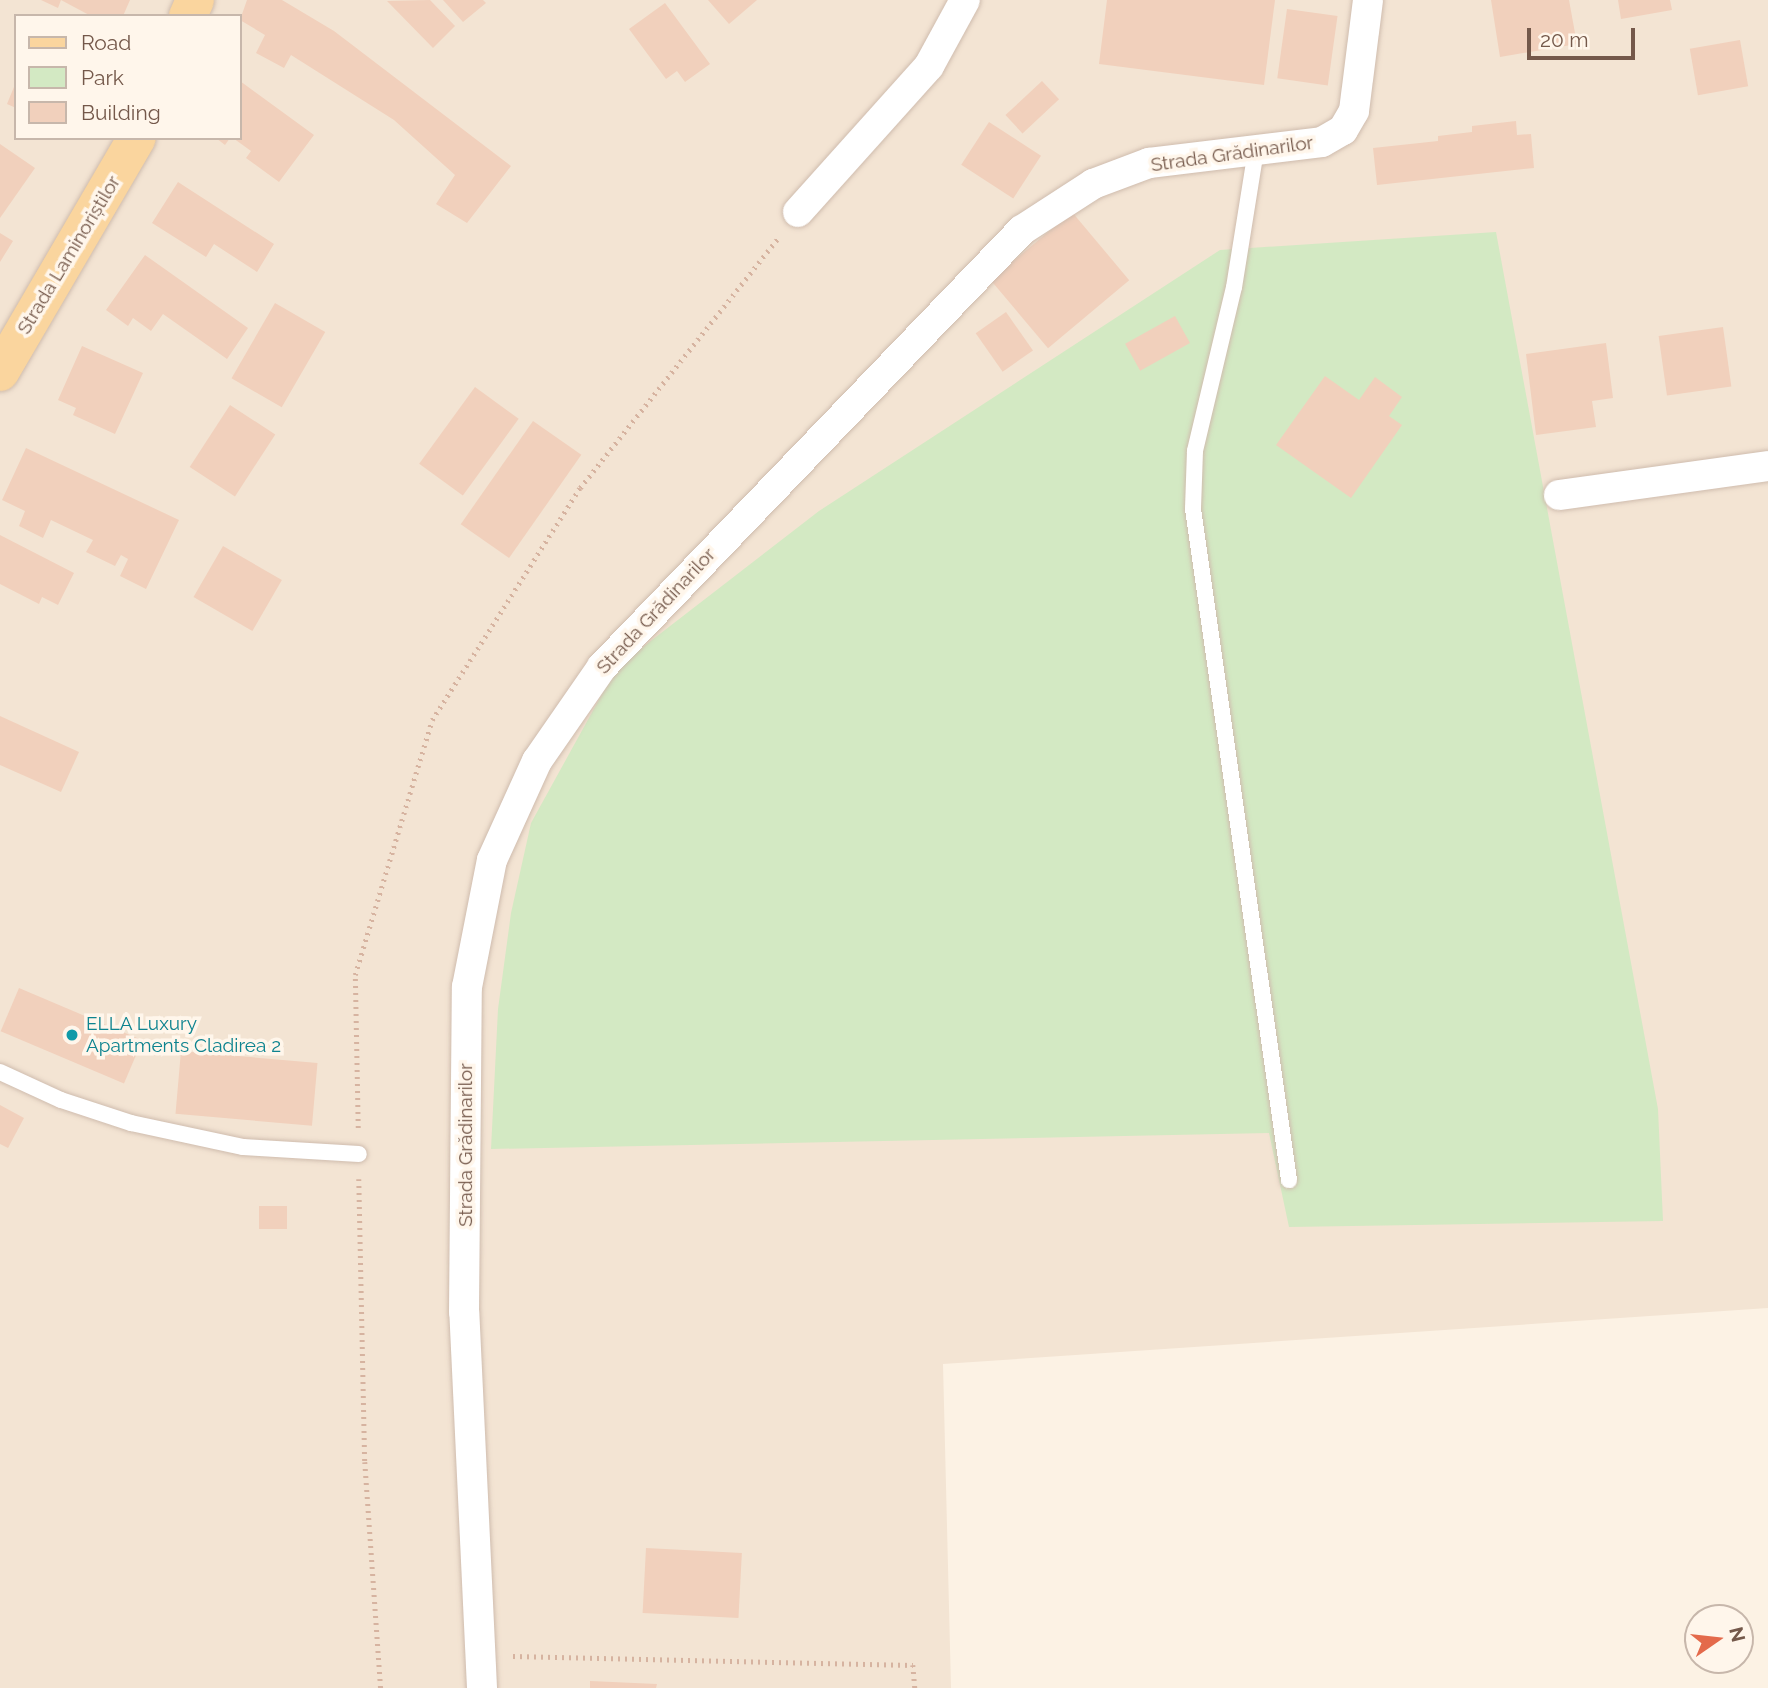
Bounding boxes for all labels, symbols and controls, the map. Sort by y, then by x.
legend [14,14,242,140]
scale bar [1530,14,1638,58]
text: 20 m [1540,27,1588,52]
text: Road [81,30,131,55]
text: Park [81,65,124,90]
text: Building [81,100,161,125]
street label: Strada Grădinarilor [1149,131,1315,177]
street label: Strada Laminoriștilor [13,172,125,338]
street label: Strada Grădinarilor [592,543,720,679]
place label: ELLA Luxury Apartments Cladirea 2 [86,1013,281,1057]
marker: ELLA Luxury Apartments Cladirea 2 [64,1027,80,1043]
street label: Strada Grădinarilor [455,1063,477,1227]
north arrow [1684,1604,1754,1674]
text: N [1725,1625,1750,1644]

